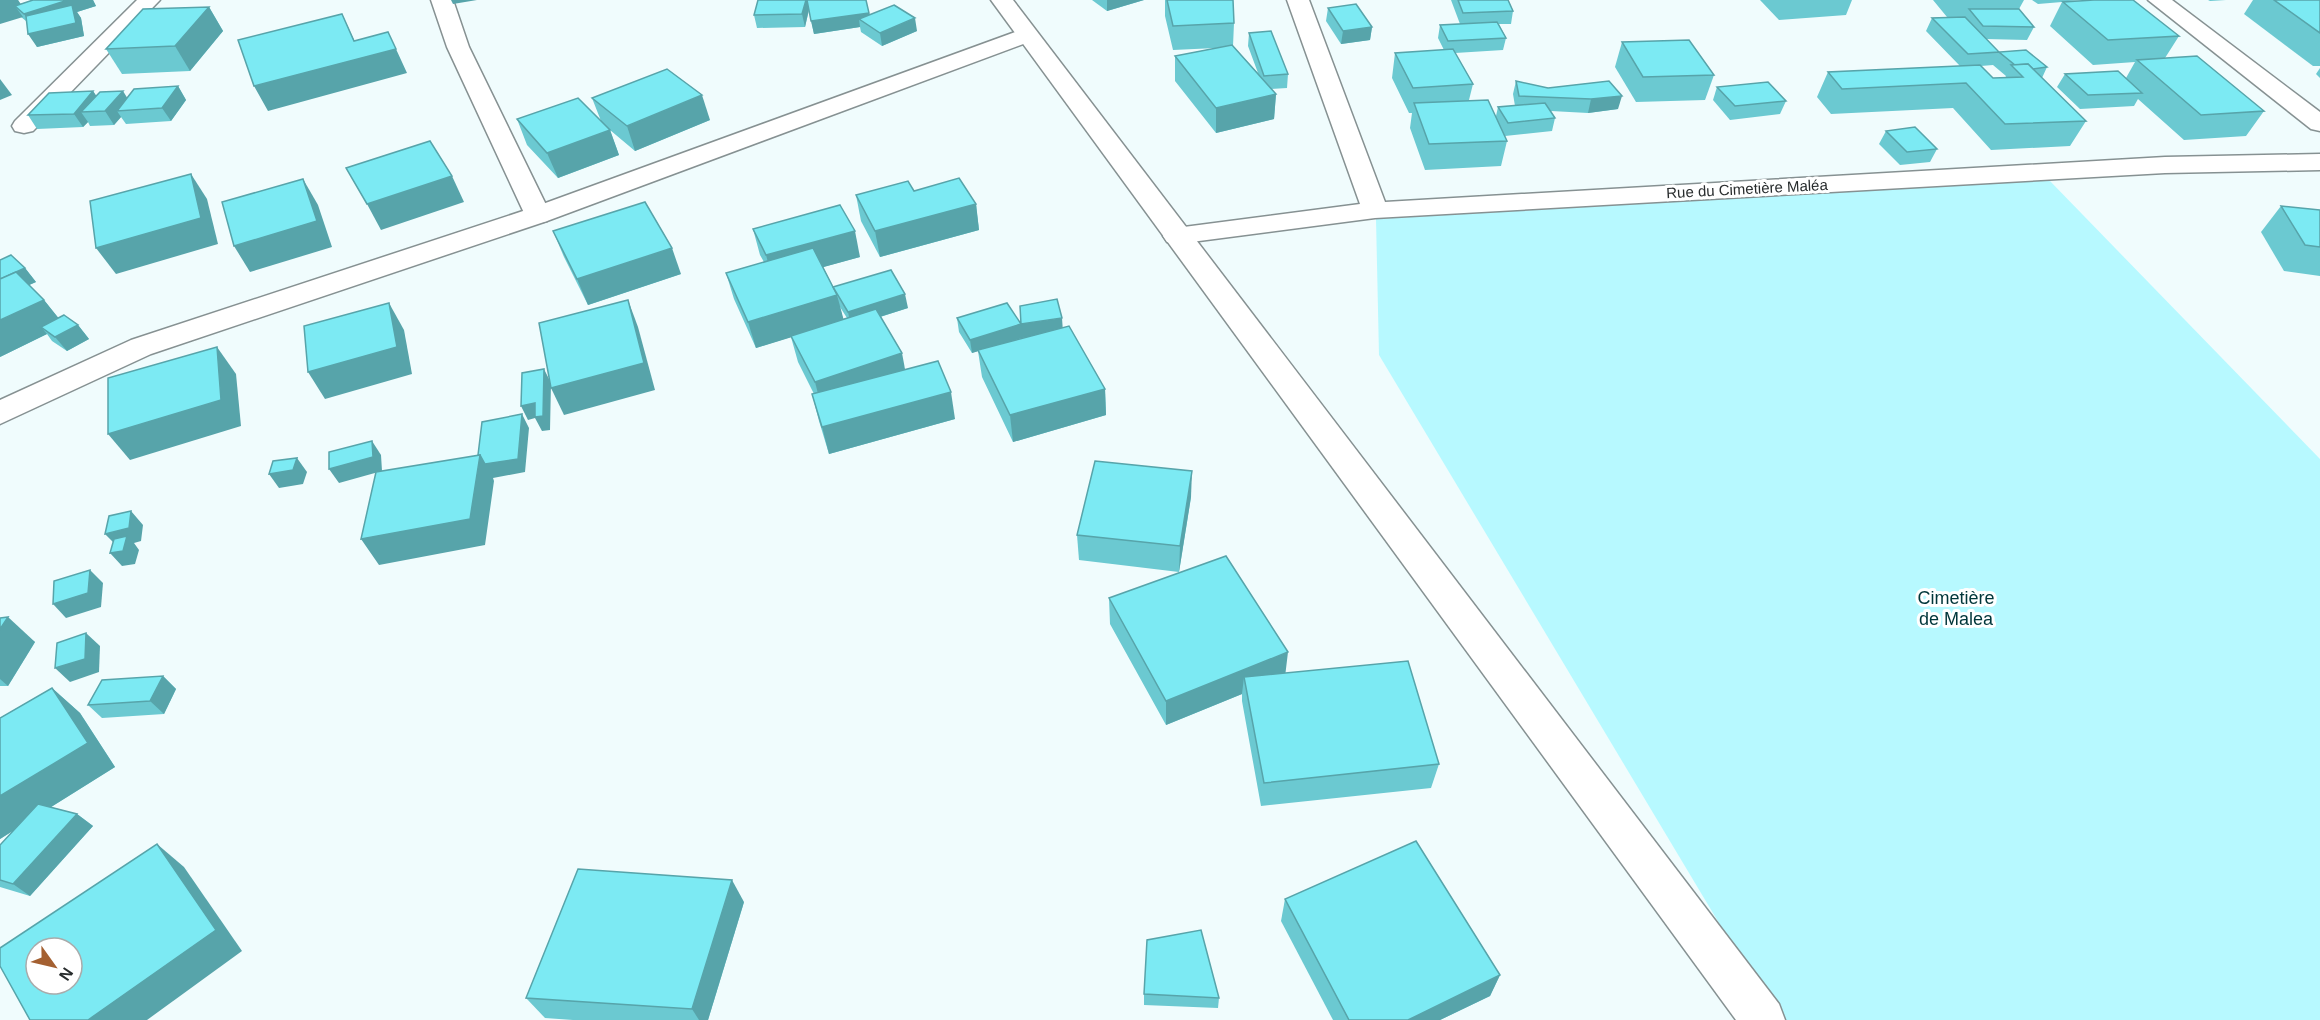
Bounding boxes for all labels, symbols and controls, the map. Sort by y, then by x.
street label: Rue du Cimetière Maléa [1666,176,1829,201]
park label: Cimetière de Malea [1917,588,1995,629]
north arrow [24,936,84,996]
text: N [56,965,76,984]

